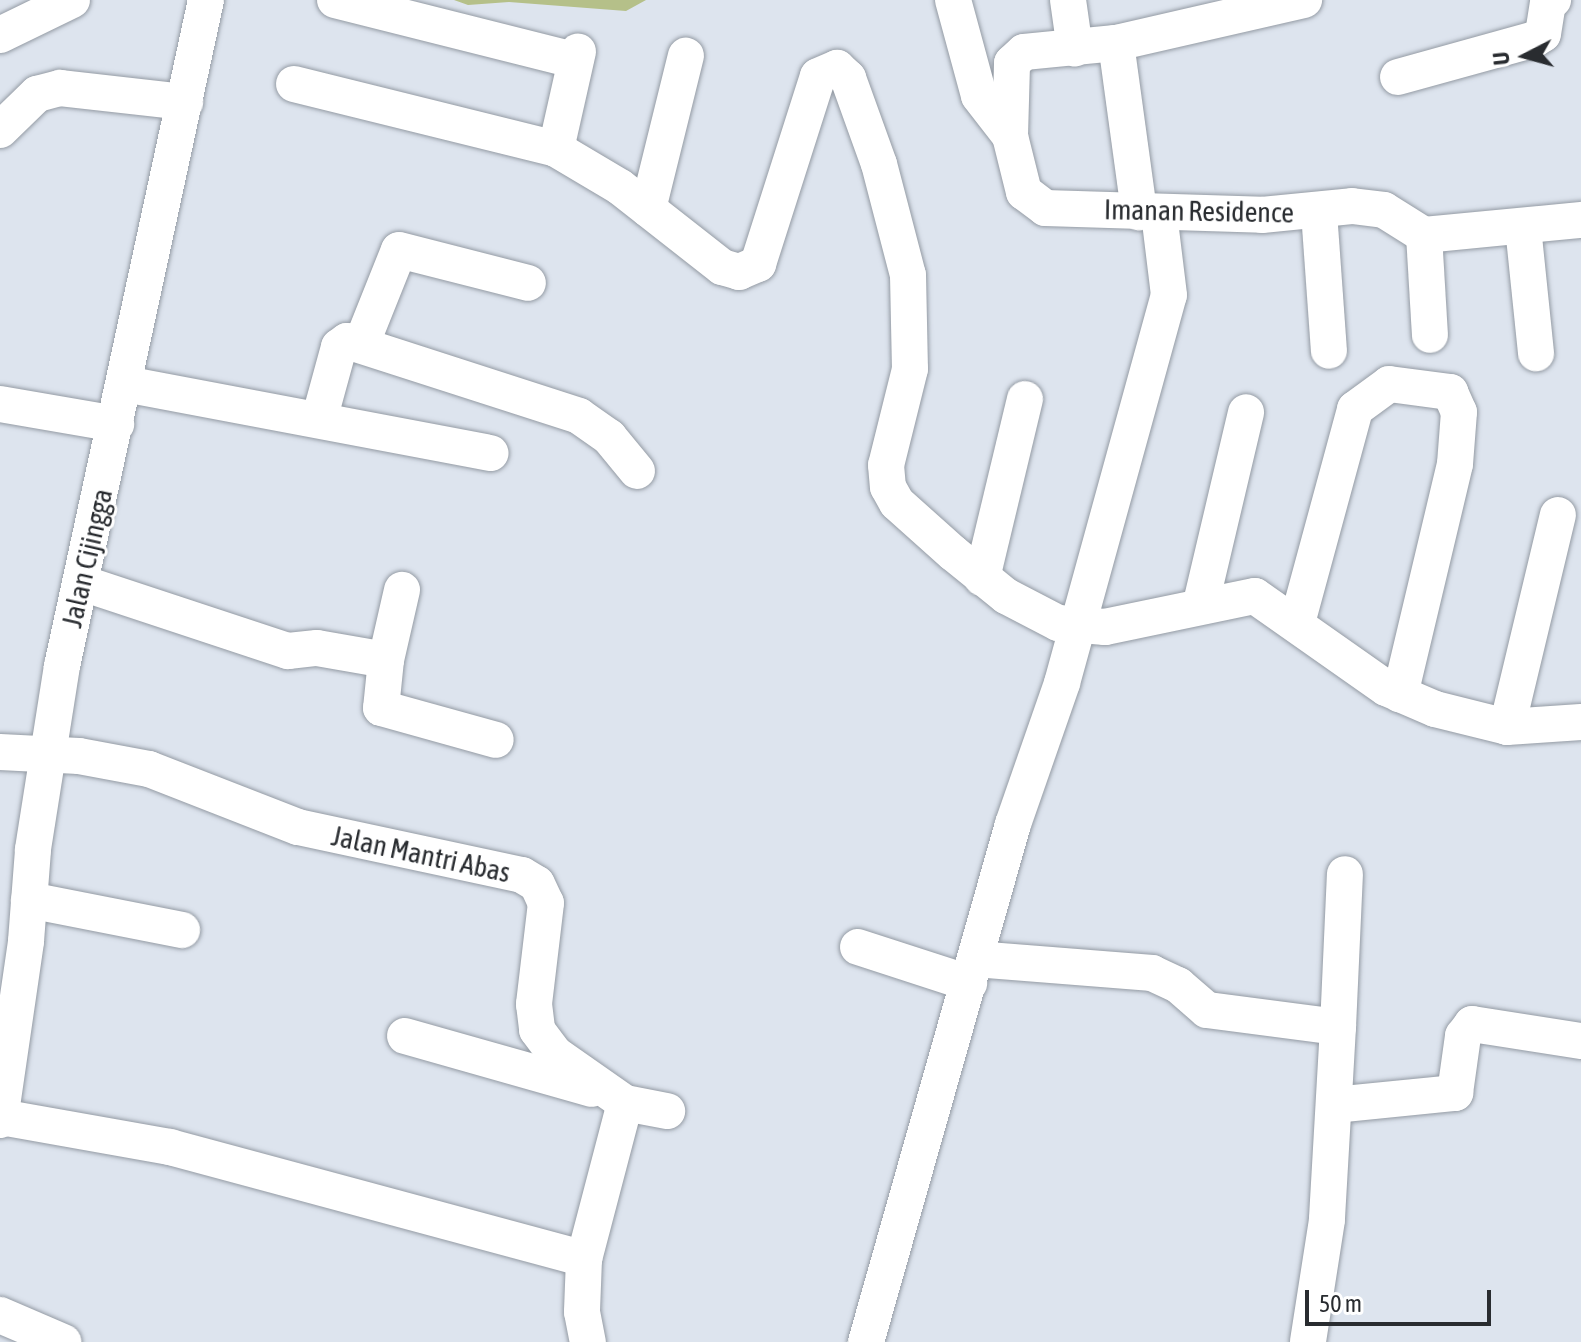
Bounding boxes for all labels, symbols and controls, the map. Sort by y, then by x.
north arrow [1485,16,1565,96]
text: U [1488,51,1515,66]
street label: Imanan Residence [1104,193,1294,229]
street label: Jalan Cijingga [55,485,119,631]
street label: Jalan Mantri Abas [329,819,513,889]
scale bar [1309,1274,1495,1324]
text: 50 m [1319,1290,1362,1317]

